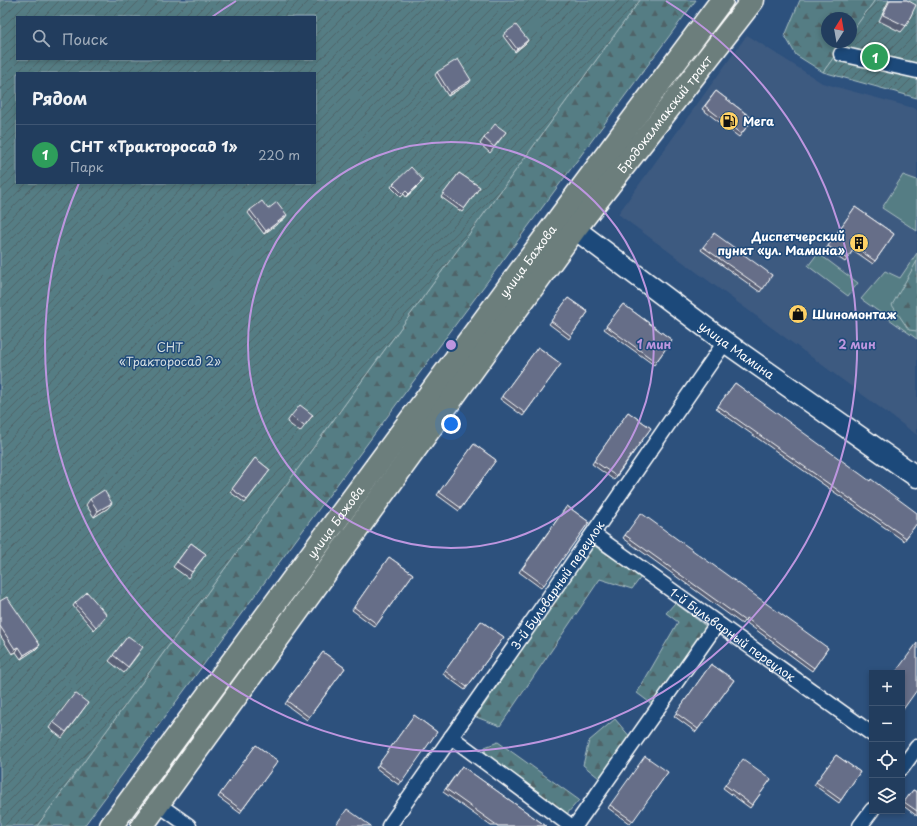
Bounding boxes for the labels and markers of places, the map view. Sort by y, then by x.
pin: 1 [862,42,888,72]
fuel station icon: Мега [718,110,740,132]
place label: Мега [743,112,774,130]
place label: Диспетчерский пункт «ул. Мамина» [717,227,845,259]
building icon: Диспетчерский пункт «ул. Мамина» [848,232,870,254]
shop icon: Шиномонтаж [787,303,809,325]
place label: Шиномонтаж [812,305,897,323]
centre of rings [444,338,458,352]

